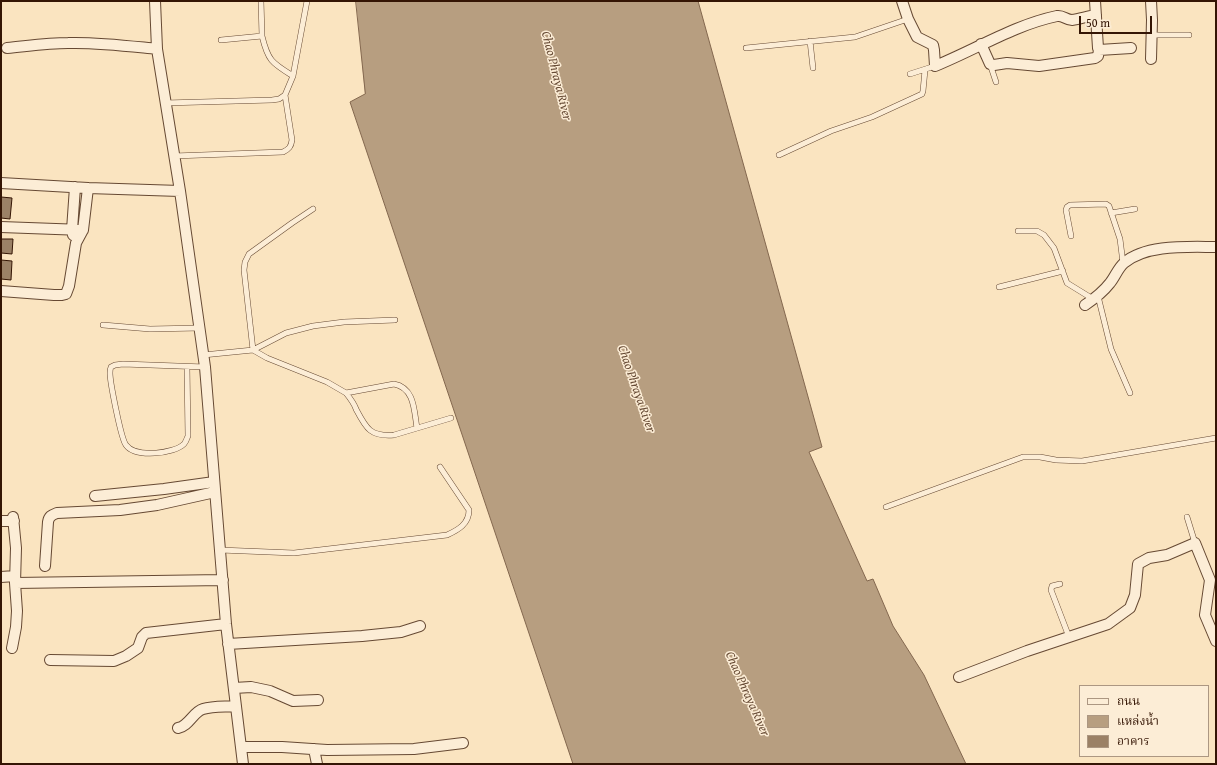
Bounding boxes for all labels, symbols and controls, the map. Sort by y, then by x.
scale bar [1081,8,1154,34]
text: 50 m [1086,14,1110,31]
water label: Chao Phraya River [537,30,575,122]
water label: Chao Phraya River [614,343,658,435]
water label: Chao Phraya River [721,649,773,739]
legend [1079,685,1209,757]
text: ถนน [1117,692,1140,709]
text: แหล่งน้ำ [1117,712,1159,729]
text: อาคาร [1117,732,1149,749]

